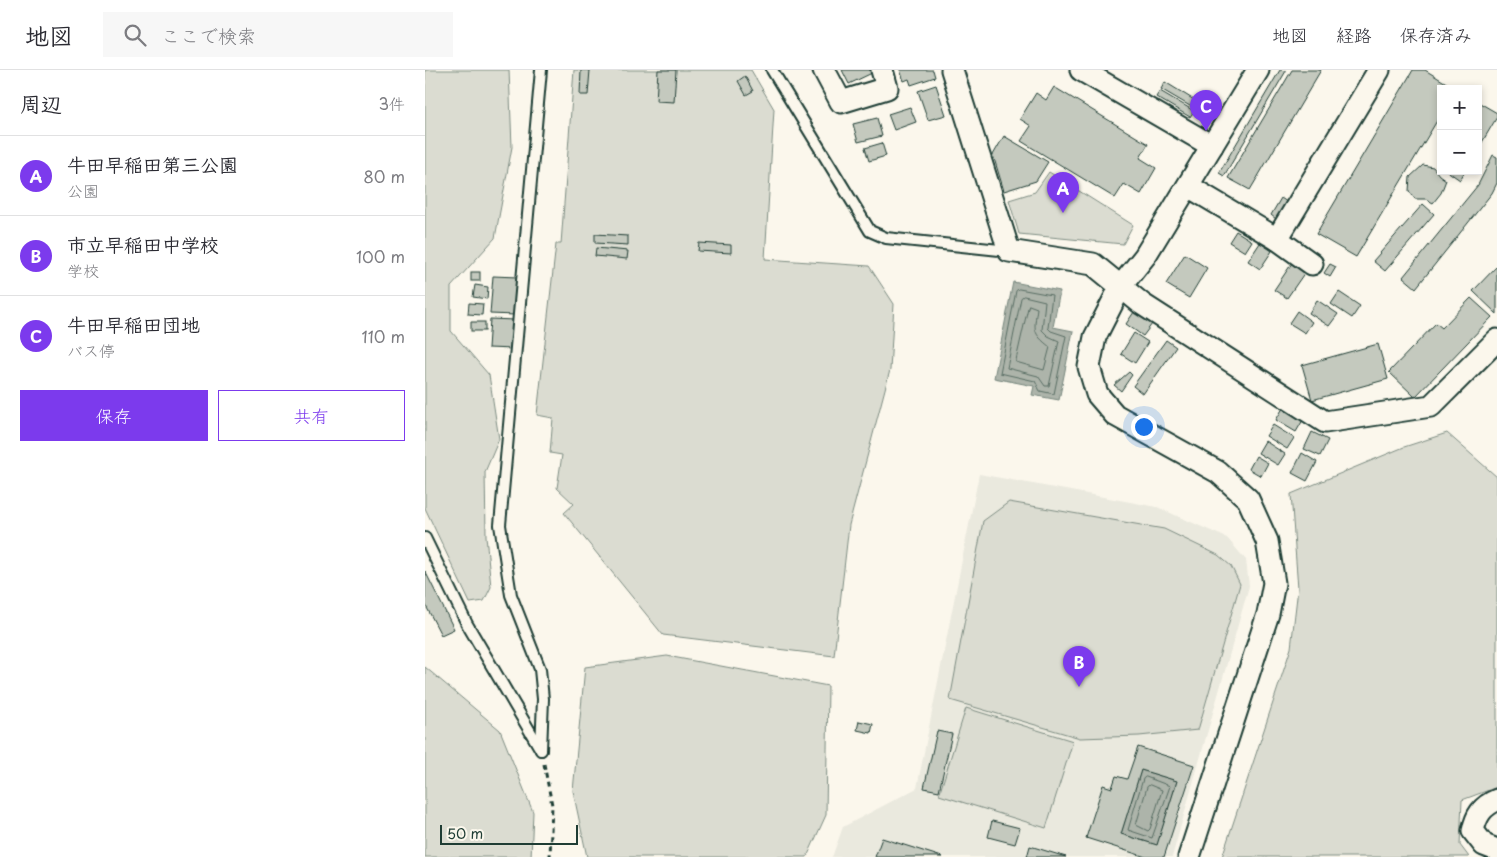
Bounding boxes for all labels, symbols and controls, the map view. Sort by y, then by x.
search box [103,12,453,57]
text: 地図 [25,17,73,53]
icon: search [121,21,149,49]
text: ここで検索 [161,21,256,49]
text: 地図 [1272,21,1308,48]
text: 経路 [1336,21,1372,48]
text: 保存済み [1400,21,1472,48]
map controls [1437,85,1482,175]
button: + [1437,85,1482,130]
text: 周辺 [20,87,62,119]
pin: C [1190,90,1222,131]
text: 3件 [378,91,405,115]
button: − [1437,130,1482,175]
text: 牛田早稲田第三公園 [67,150,238,178]
text: A [30,164,42,188]
text: 80 m [363,164,405,188]
pin: A [1047,172,1079,213]
text: 公園 [67,178,99,202]
text: 市立早稲田中学校 [67,230,219,258]
text: B [31,244,41,268]
text: 100 m [356,244,405,268]
text: 学校 [67,258,99,282]
text: 牛田早稲田団地 [67,310,200,338]
text: C [30,324,42,348]
text: 110 m [362,324,405,348]
text: バス停 [67,338,115,362]
button: 保存 [20,390,208,441]
button: 共有 [218,390,405,441]
your location [1131,414,1157,440]
pin: B [1063,646,1095,687]
scale bar [440,822,577,845]
text: 50 m [447,823,483,844]

